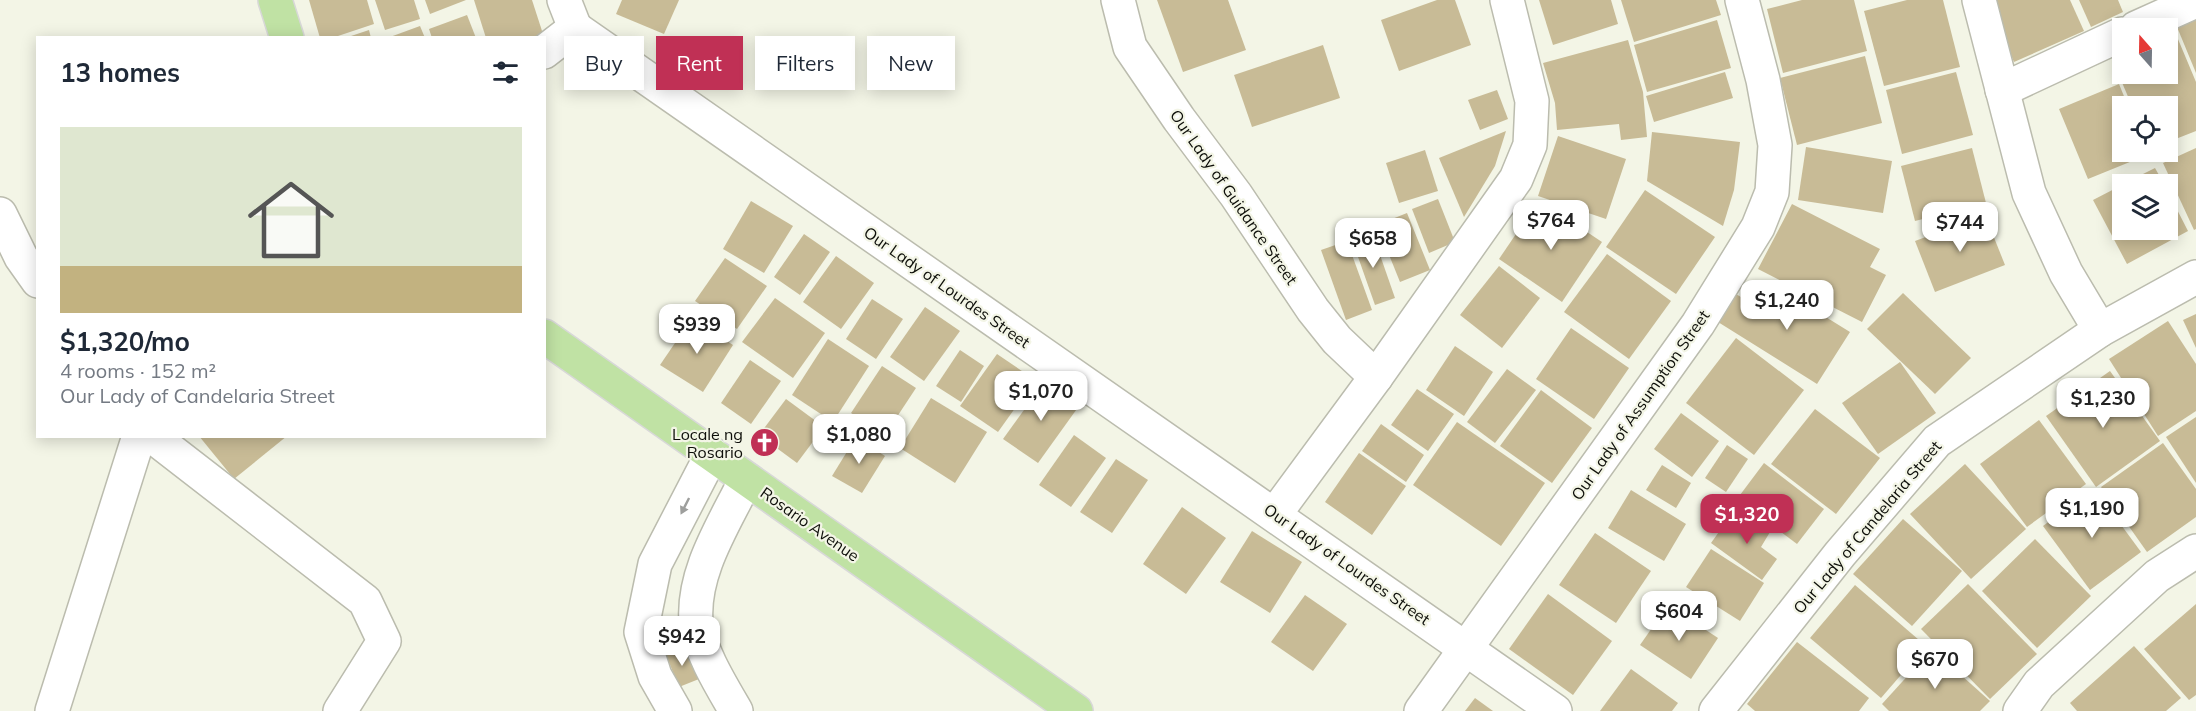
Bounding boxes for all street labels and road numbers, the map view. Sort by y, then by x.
street label: Our Lady of Guidance Street [1166,106,1302,289]
street label: Our Lady of Lourdes Street [860,222,1034,352]
street label: Our Lady of Assumption Street [1567,306,1714,504]
street label: Our Lady of Candelaria Street [1789,436,1946,618]
street label: Rosario Avenue [757,482,863,566]
street label: Our Lady of Lourdes Street [1260,499,1434,629]

